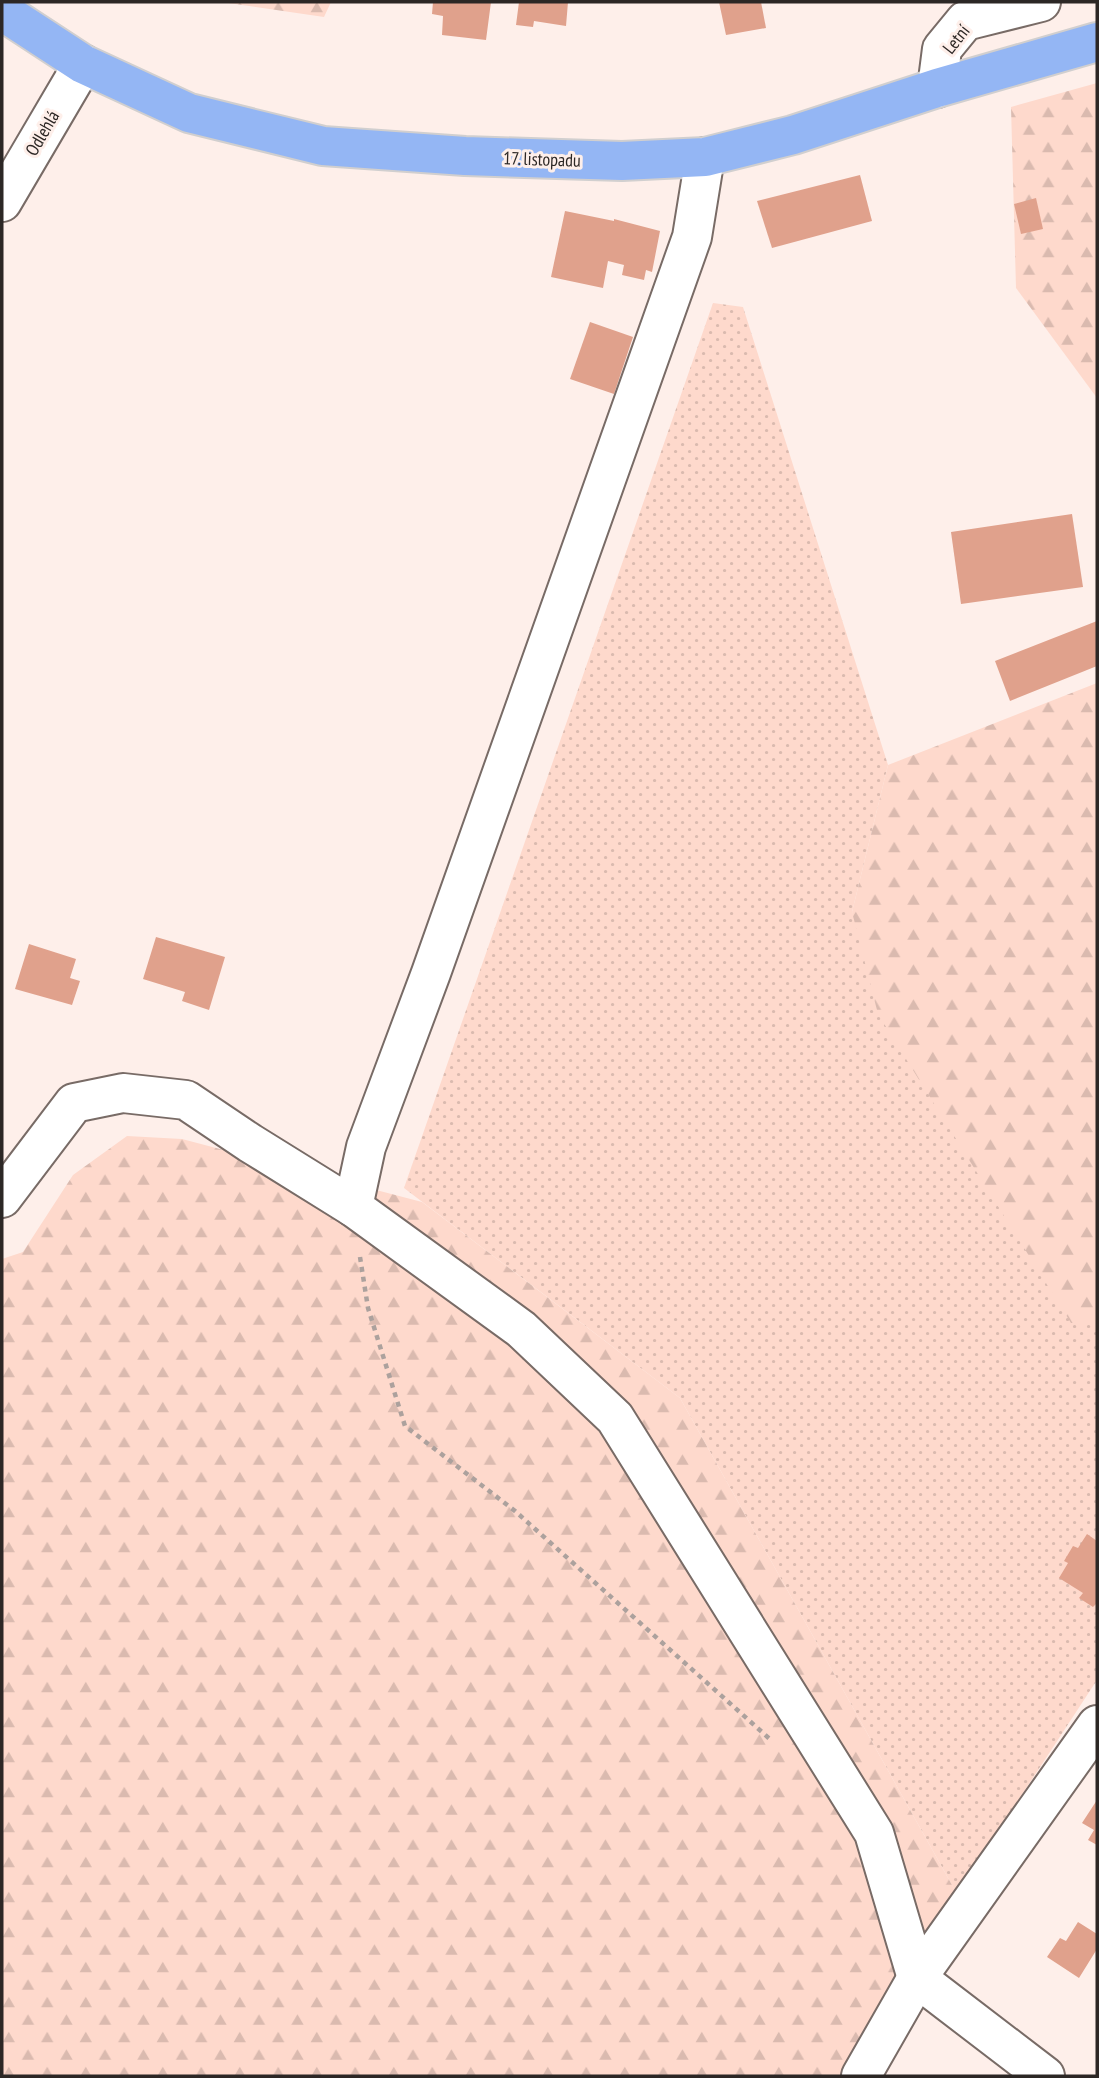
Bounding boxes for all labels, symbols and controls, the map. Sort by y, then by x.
street label: Letní [937,20,975,58]
street label: Odlehlá [20,106,64,160]
street label: 17. listopadu [503,146,581,172]

